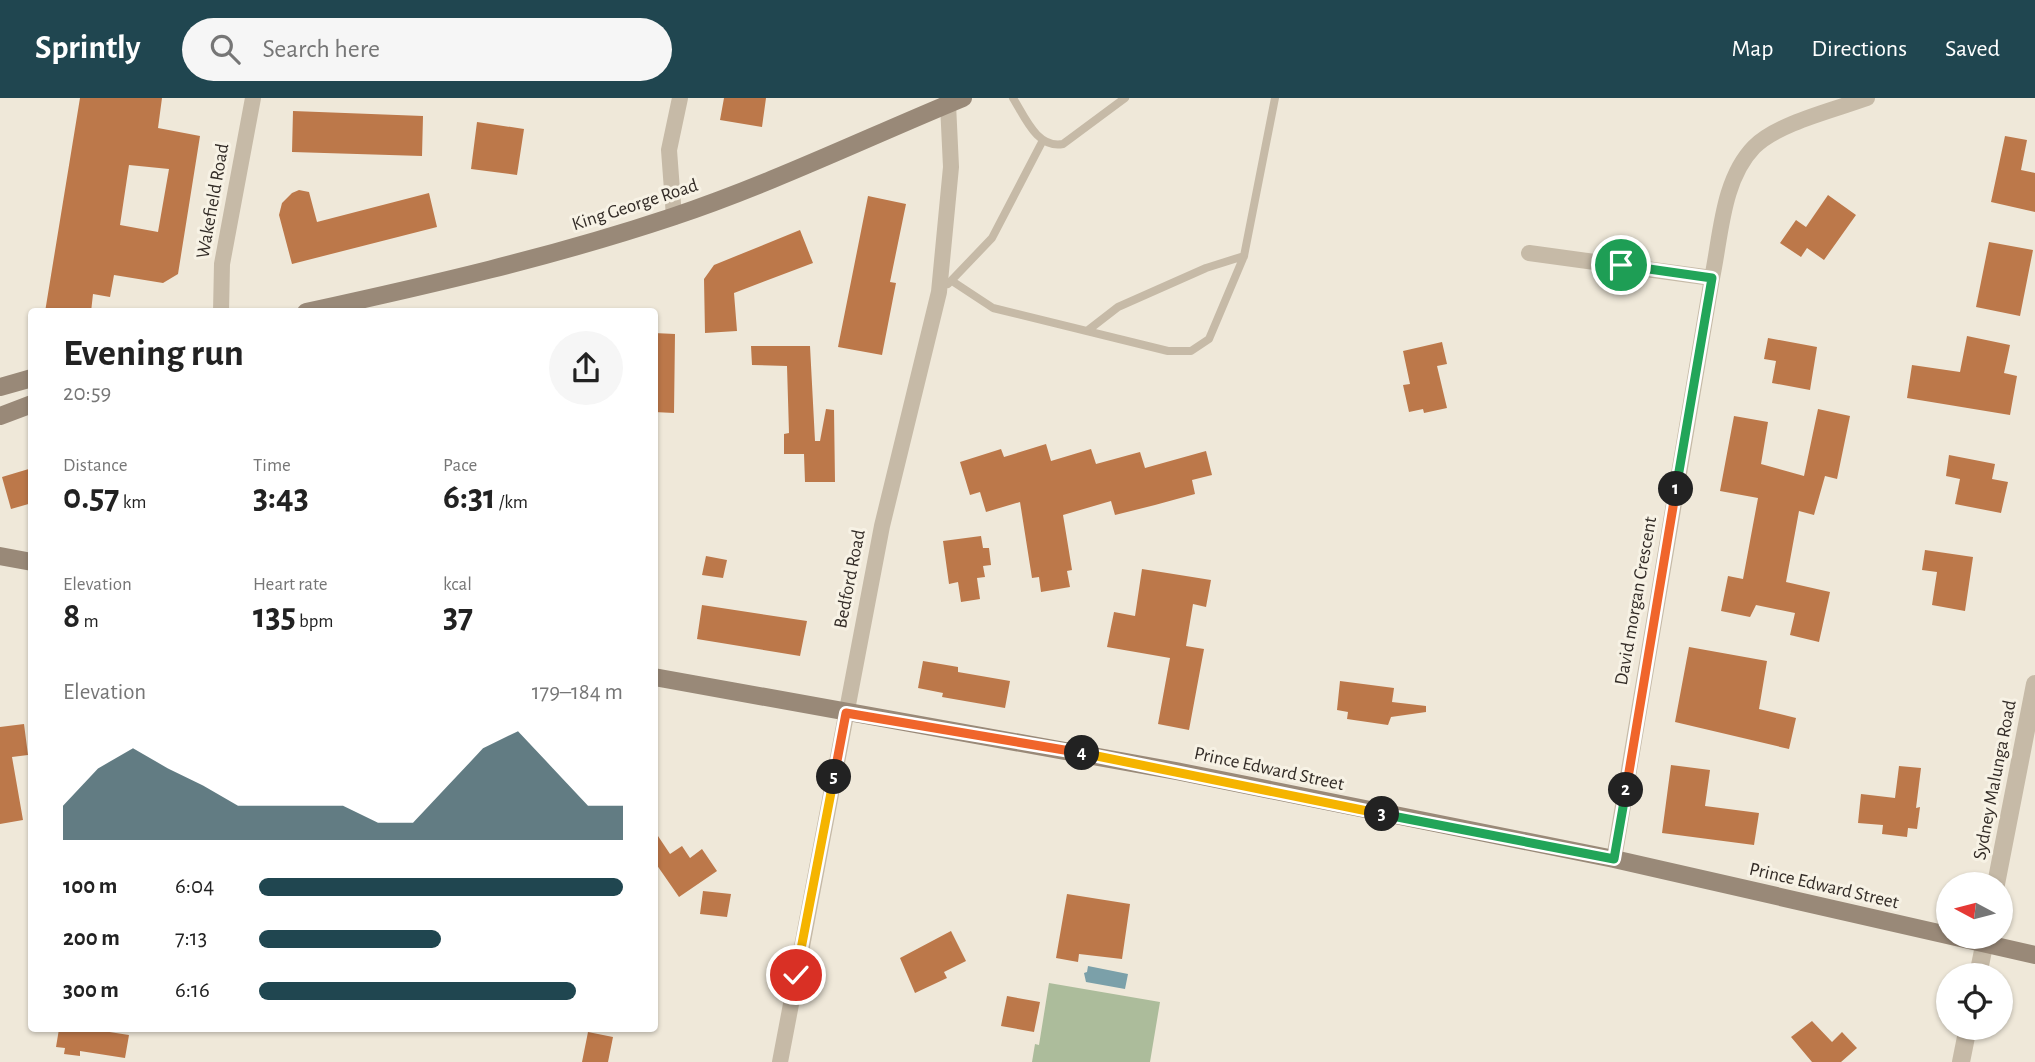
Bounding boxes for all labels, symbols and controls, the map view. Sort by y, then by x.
search box [182,18,672,81]
icon: search [206,30,244,68]
text: Sprintly [35,32,140,65]
text: Search here [262,36,380,62]
text: Map [1731,37,1773,61]
text: Directions [1811,37,1907,61]
text: Saved [1945,37,2000,61]
street label: Wakefield Road [194,142,233,260]
street label: King George Road [570,176,700,234]
pin [1591,235,1651,295]
icon: arrive [1602,246,1640,284]
button: share [549,331,623,405]
text: Evening run [63,335,244,373]
text: 20:59 [63,382,111,405]
text: Distance [63,456,127,475]
text: Time [253,456,291,475]
text: Pace [443,456,477,475]
pin: 1 [1658,472,1694,506]
text: 1 [1672,479,1679,498]
text: 0.57 [63,480,120,515]
text: 3:43 [253,480,309,515]
text: 6:31 [443,480,496,515]
text: km [120,493,147,512]
text: /km [496,493,528,512]
street label: David morgan Crescent [1612,515,1660,687]
street label: Bedford Road [831,528,869,630]
text: Elevation [63,575,132,594]
text: Heart rate [253,575,328,594]
text: kcal [443,575,472,594]
text: 8 [63,599,80,634]
text: 135 [253,599,296,634]
text: 37 [443,599,473,634]
text: m [80,612,99,631]
text: bpm [296,612,333,631]
text: Elevation [63,681,146,704]
text: 179–184 m [532,681,623,704]
street label: Sydney Malunga Road [1970,698,2020,862]
pin: 4 [1064,736,1100,770]
text: 4 [1077,743,1086,762]
street label: Prince Edward Street [1192,744,1346,794]
pin: 5 [816,760,852,794]
text: 5 [829,767,838,786]
pin: 2 [1608,772,1644,808]
text: 2 [1621,780,1630,799]
pin: 3 [1364,796,1400,832]
text: 3 [1377,804,1386,823]
street label: Prince Edward Street [1747,860,1901,912]
north arrow [1936,872,2012,948]
map controls [1936,872,2013,1040]
text: 100 m [63,875,117,898]
text: 6:04 [175,875,214,898]
text: 200 m [63,927,120,950]
text: 7:13 [175,927,207,950]
pin [766,945,826,1005]
icon: check [777,956,815,994]
button: locate [1936,963,2013,1040]
text: 300 m [63,979,119,1002]
text: 6:16 [175,979,210,1002]

